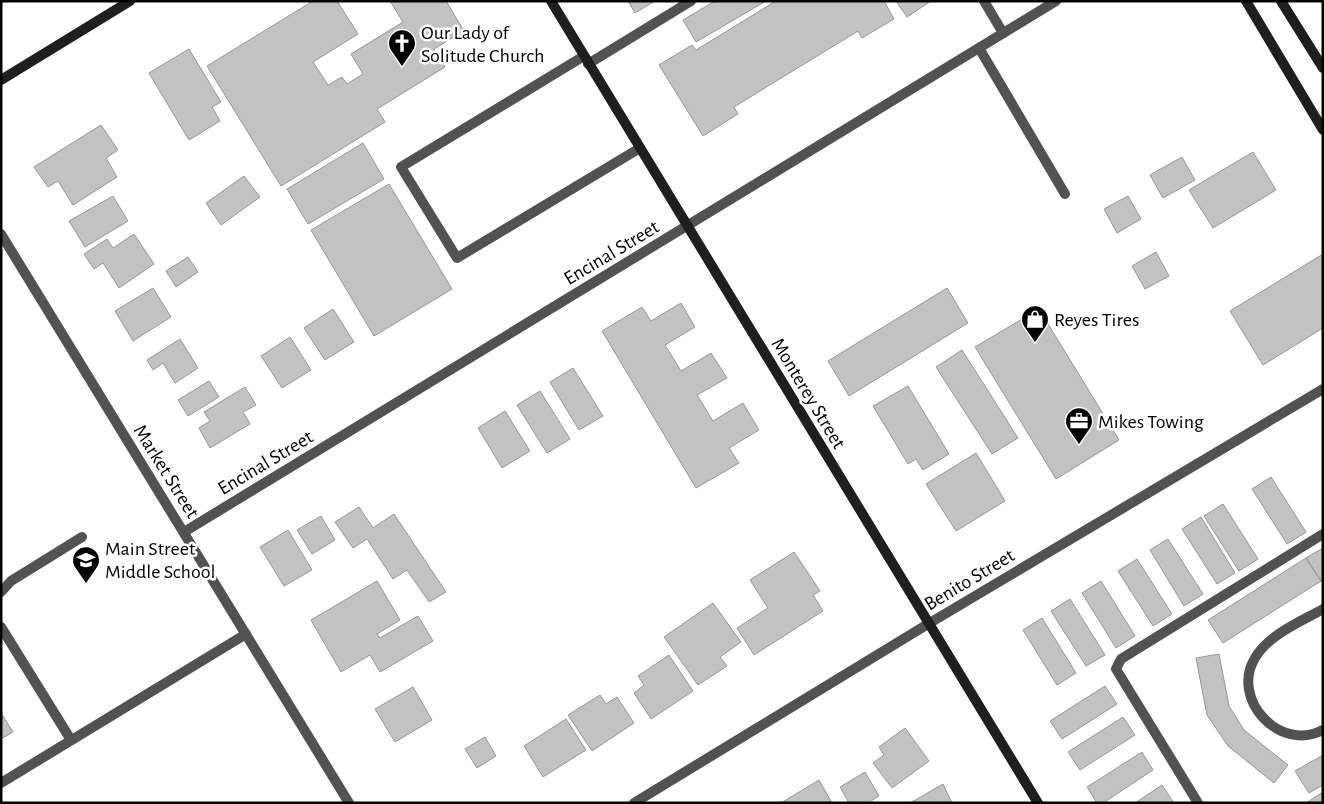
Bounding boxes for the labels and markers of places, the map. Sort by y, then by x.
place label: Our Lady of Solitude Church [421,23,544,66]
church icon: Our Lady of Solitude Church [387,28,417,67]
shop icon: Reyes Tires [1020,304,1050,343]
place label: Reyes Tires [1054,310,1139,330]
office icon: Mikes Towing [1064,406,1094,445]
place label: Mikes Towing [1098,412,1204,432]
place label: Main Street Middle School [105,539,216,582]
school or university icon: Main Street Middle School [71,545,101,584]

